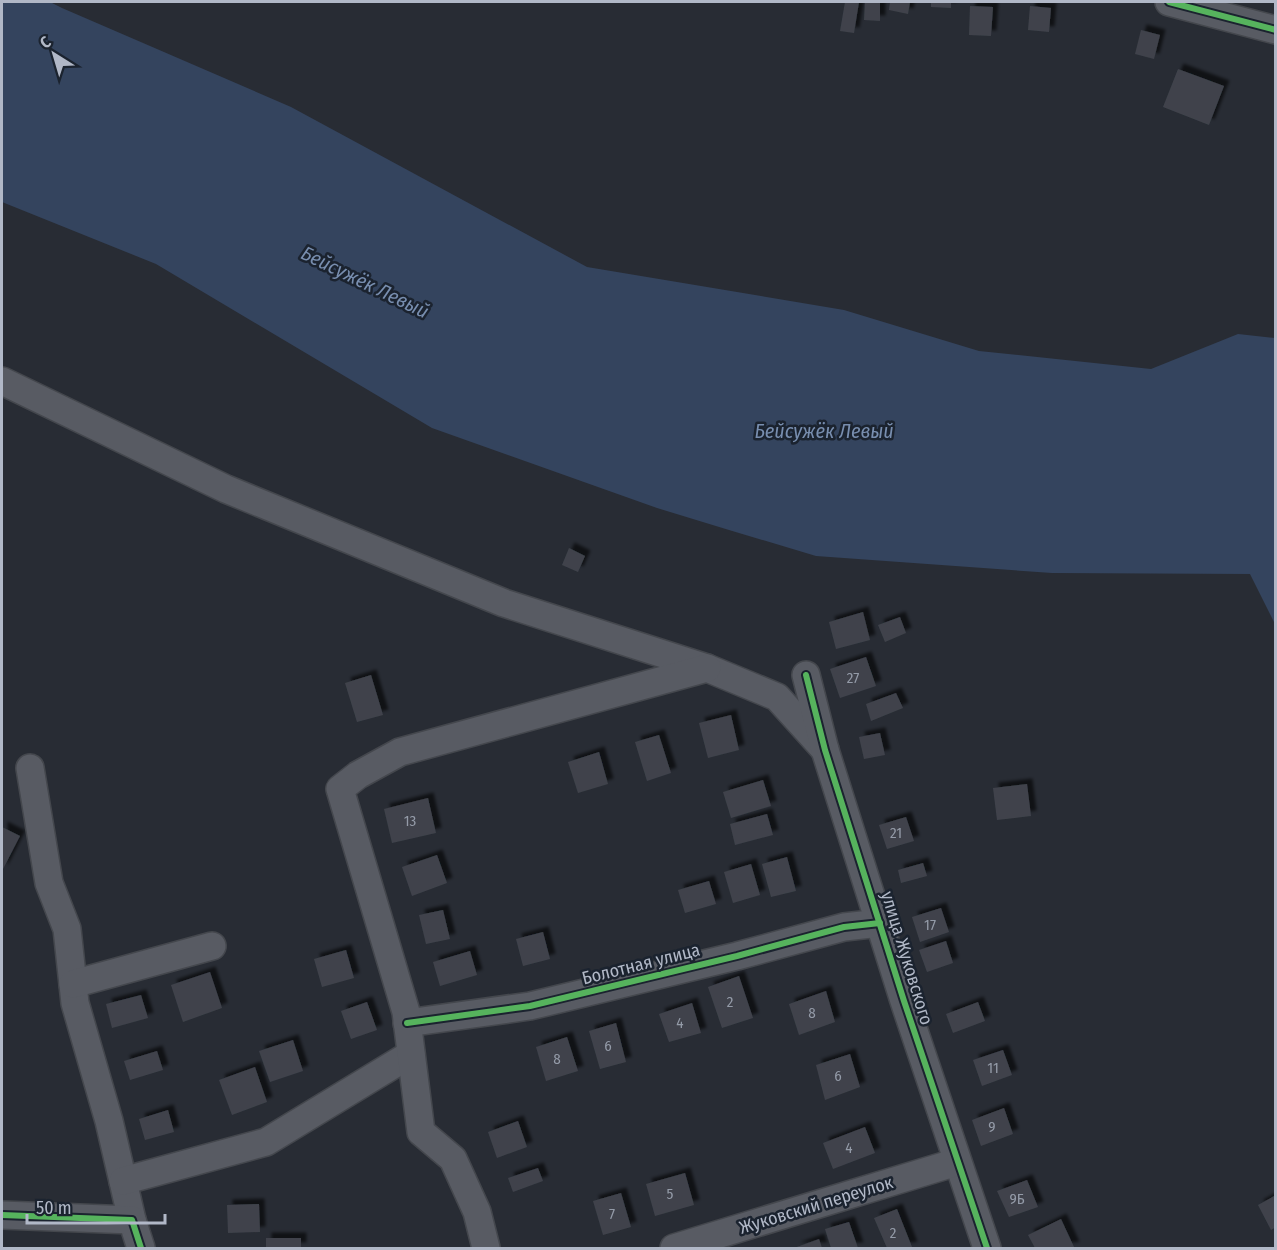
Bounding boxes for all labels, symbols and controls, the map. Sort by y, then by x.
north arrow [24,24,84,84]
text: С [36,32,55,53]
water label: Бейсужёк Левый [297,241,433,323]
water label: Бейсужёк Левый [754,419,894,443]
house number: 27 [847,669,859,687]
house number: 13 [404,812,417,830]
house number: 21 [890,824,902,842]
street label: улица Жуковского [876,888,938,1028]
house number: 17 [924,916,936,934]
street label: Болотная улица [580,939,703,989]
house number: 2 [727,993,734,1011]
house number: 8 [808,1004,816,1022]
house number: 4 [676,1014,684,1032]
house number: 6 [604,1037,612,1055]
house number: 8 [553,1050,561,1068]
house number: 11 [987,1059,999,1077]
house number: 6 [834,1067,842,1085]
house number: 9 [988,1118,996,1136]
house number: 4 [845,1139,853,1157]
street label: Жуковский переулок [737,1171,896,1239]
house number: 5 [667,1185,674,1203]
scale bar [27,1187,165,1225]
house number: 9Б [1009,1190,1025,1208]
text: 50 m [36,1197,72,1219]
house number: 7 [609,1205,615,1223]
house number: 2 [890,1224,897,1242]

